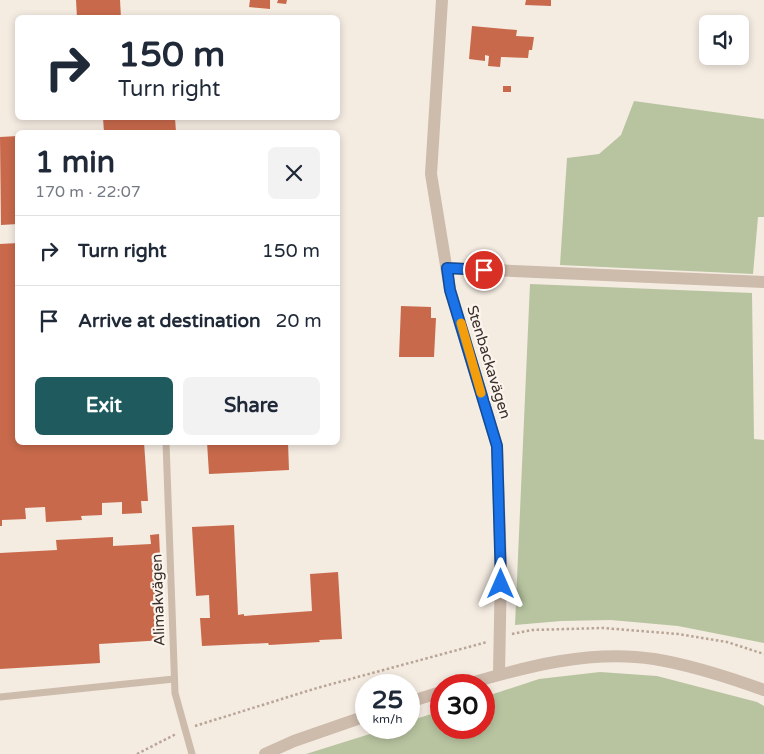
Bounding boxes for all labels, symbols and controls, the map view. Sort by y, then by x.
map controls [699,15,749,65]
button: sound [699,15,749,65]
text: 150 m [118,34,225,76]
icon: right [35,35,100,100]
text: Turn right [118,76,220,102]
text: 1 min [35,144,115,181]
button: close [268,147,320,199]
text: 170 m · 22:07 [35,182,141,202]
icon: right [35,237,63,265]
text: Turn right [78,240,166,262]
text: 150 m [262,240,320,262]
pin [463,249,505,291]
icon: arrive [470,256,498,284]
street label: Stenbackavägen [463,303,515,421]
icon: arrive [35,307,63,335]
text: Arrive at destination [78,310,261,332]
text: 20 m [276,310,322,332]
button: Exit [35,377,173,435]
button: Share [183,377,320,435]
street label: Alimakvägen [147,554,169,646]
position arrow [474,557,526,609]
speed limit sign: 30 [430,674,495,739]
text: 25 [372,685,403,715]
text: km/h [372,712,403,726]

